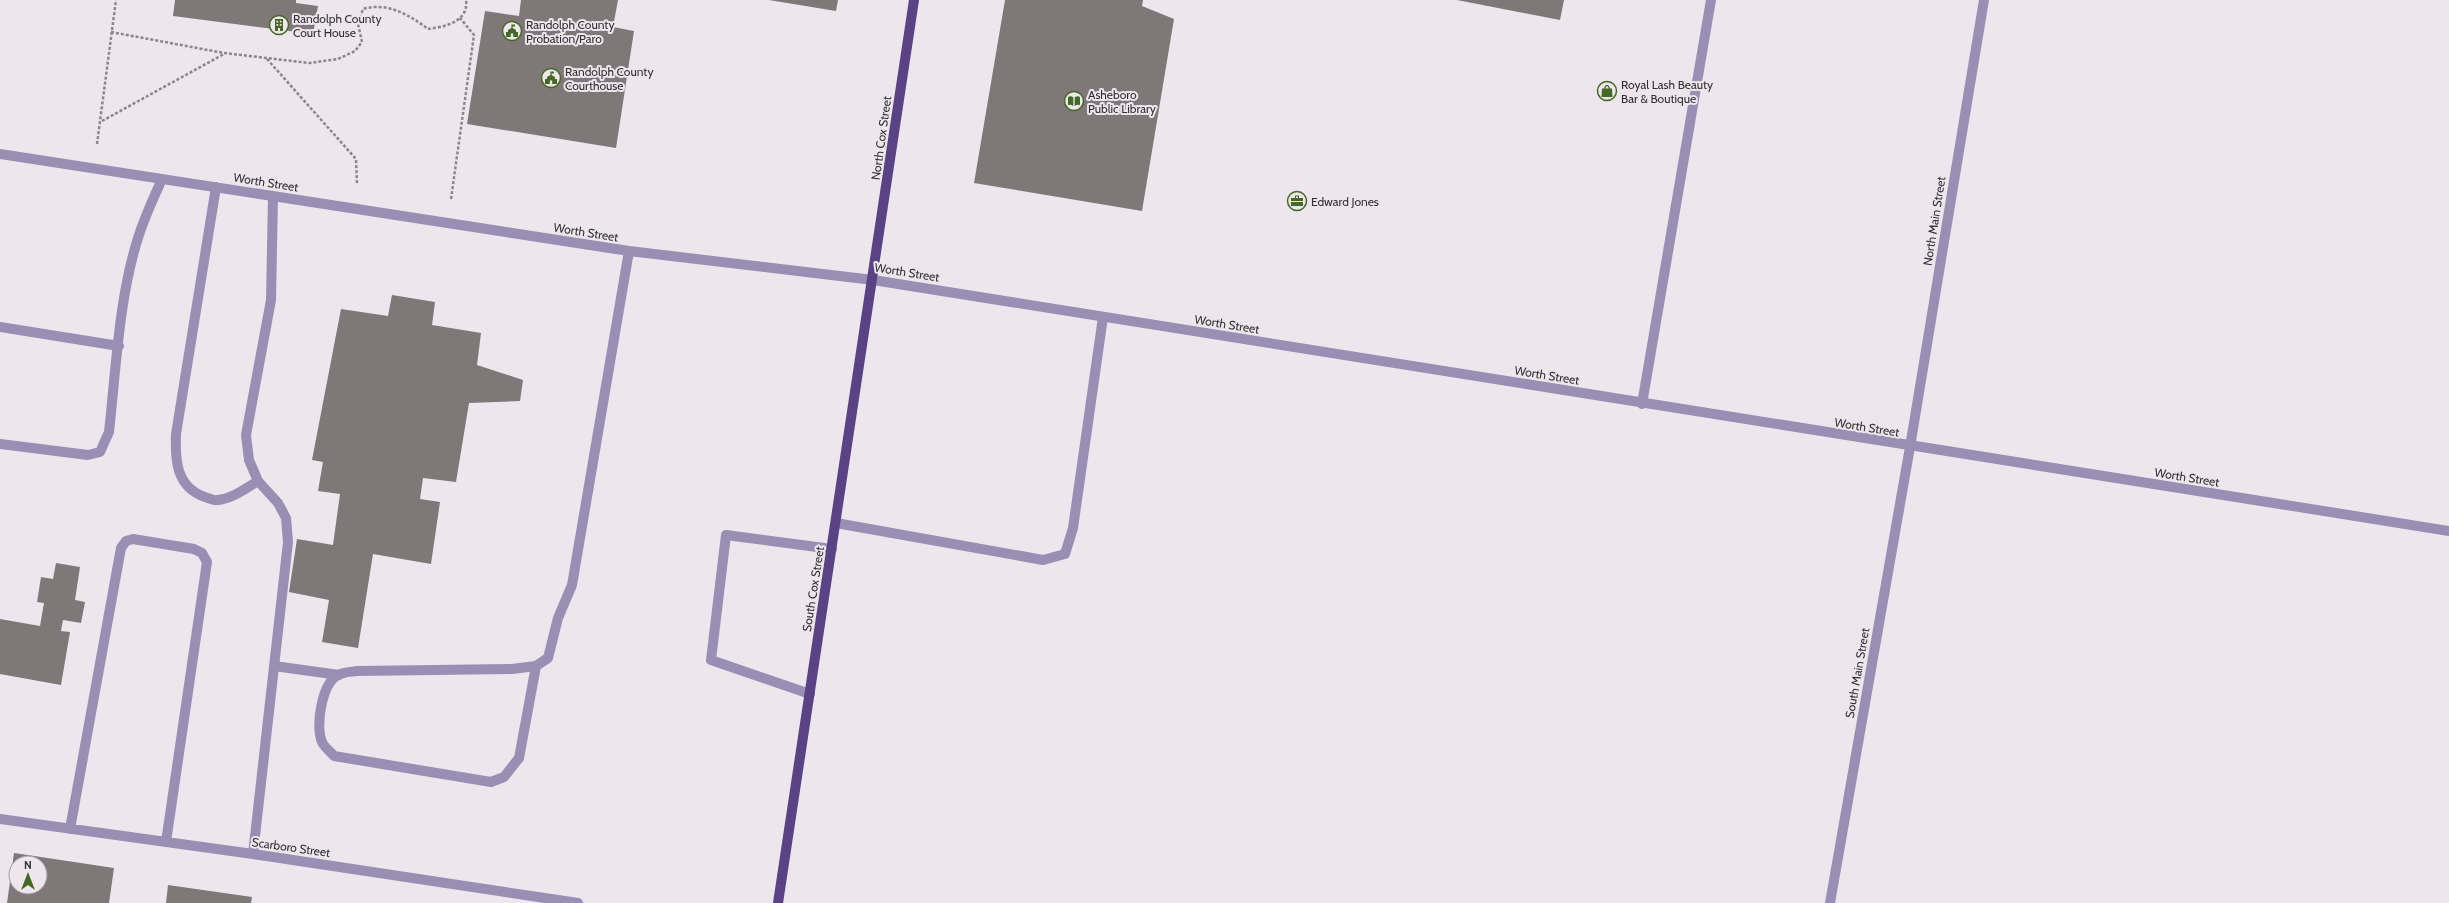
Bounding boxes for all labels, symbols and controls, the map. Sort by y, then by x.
place label: Randolph County Court House [293,11,381,40]
building icon: Randolph County Court House [268,14,290,36]
place label: Randolph County Probation/Paro [526,17,614,46]
public building icon: Randolph County Probation/Paro [501,20,523,42]
place label: Randolph County Courthouse [565,64,653,93]
public building icon: Randolph County Courthouse [540,67,562,89]
place label: Royal Lash Beauty Bar & Boutique [1621,77,1713,106]
shop icon: Royal Lash Beauty Bar & Boutique [1596,80,1618,102]
place label: Asheboro Public Library [1088,87,1156,116]
library icon: Asheboro Public Library [1063,90,1085,112]
street label: North Cox Street [868,95,894,181]
street label: Worth Street [233,169,299,195]
street label: North Main Street [1920,175,1948,267]
office icon: Edward Jones [1286,190,1308,212]
place label: Edward Jones [1311,194,1379,209]
street label: Worth Street [553,219,619,245]
street label: Worth Street [874,259,940,285]
street label: Worth Street [1194,311,1260,337]
street label: Worth Street [1514,362,1580,388]
street label: Worth Street [1834,414,1900,440]
street label: Worth Street [2154,464,2220,490]
street label: South Cox Street [799,545,827,633]
street label: South Main Street [1842,627,1872,719]
street label: Scarboro Street [251,834,331,860]
north arrow [8,855,48,895]
text: N [24,858,32,872]

